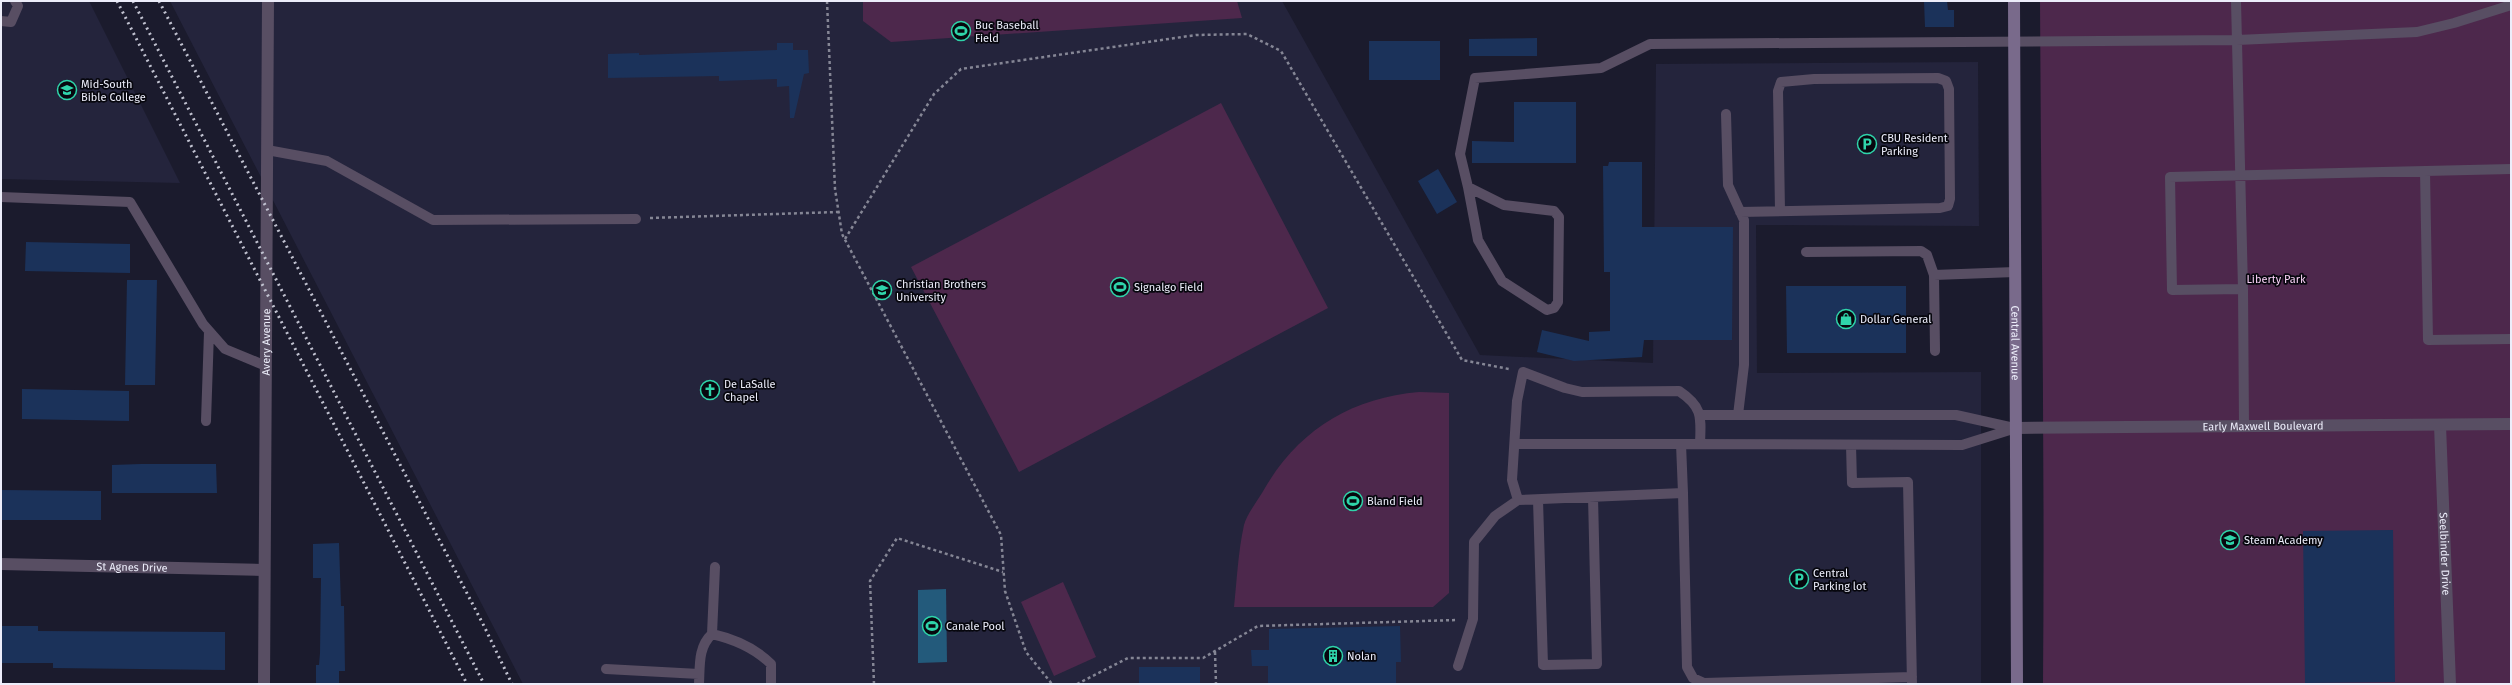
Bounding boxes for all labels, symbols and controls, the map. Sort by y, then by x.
place label: Buc Baseball Field [975,19,1039,45]
sports icon: Buc Baseball Field [950,20,972,42]
place label: Mid-South Bible College [81,78,146,104]
school or university icon: Mid-South Bible College [56,79,78,101]
place label: CBU Resident Parking [1881,132,1948,158]
parking icon: CBU Resident Parking [1856,133,1878,155]
park label: Liberty Park [2246,273,2306,286]
sports icon: Signalgo Field [1109,276,1131,298]
place label: Christian Brothers University [896,278,986,304]
school or university icon: Christian Brothers University [871,279,893,301]
place label: Signalgo Field [1134,281,1203,294]
street label: Central Avenue [2009,306,2022,380]
shop icon: Dollar General [1835,308,1857,330]
street label: Avery Avenue [259,309,273,375]
place label: Dollar General [1860,313,1931,326]
place label: De LaSalle Chapel [724,378,776,404]
church icon: De LaSalle Chapel [699,379,721,401]
street label: Early Maxwell Boulevard [2202,419,2324,433]
sports icon: Bland Field [1342,490,1364,512]
place label: Bland Field [1367,495,1423,508]
street label: Seelbinder Drive [2437,512,2453,596]
school or university icon: Steam Academy [2219,529,2241,551]
place label: Steam Academy [2244,534,2323,547]
street label: St Agnes Drive [96,560,168,574]
place label: Central Parking lot [1813,567,1866,593]
parking icon: Central Parking lot [1788,568,1810,590]
sports icon: Canale Pool [921,615,943,637]
place label: Canale Pool [946,620,1005,633]
building icon: Nolan [1322,645,1344,667]
place label: Nolan [1347,650,1377,663]

